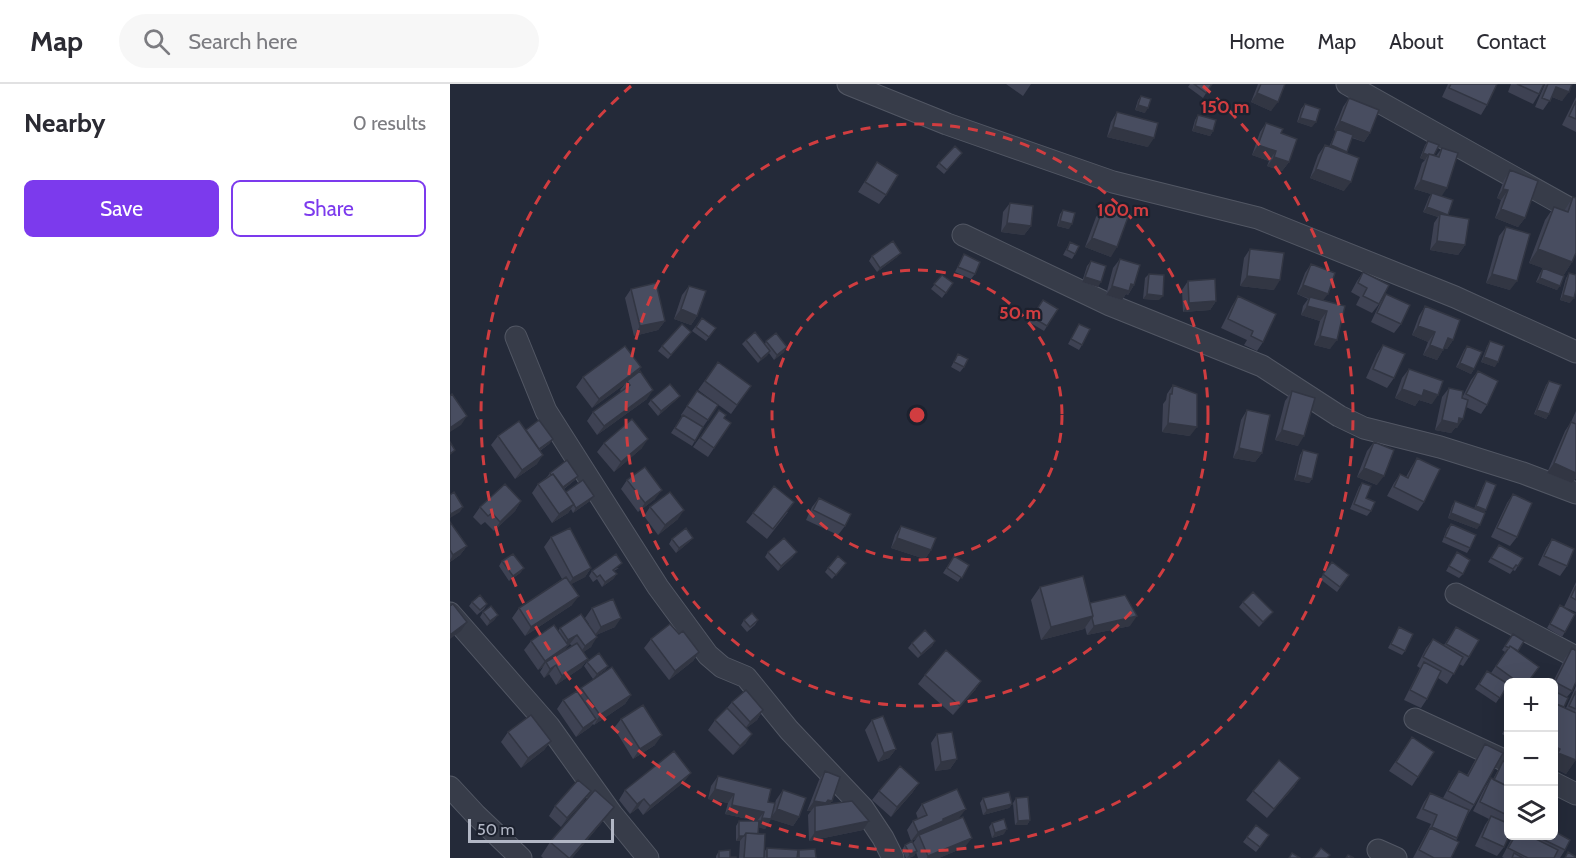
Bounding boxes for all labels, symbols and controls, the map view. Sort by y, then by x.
search box [119,14,539,68]
text: Map [30,24,83,58]
icon: search [140,25,173,58]
text: Search here [188,28,297,55]
text: Home [1229,29,1285,54]
text: Map [1318,29,1356,54]
text: About [1389,29,1443,54]
text: Contact [1476,29,1546,54]
text: 150 m [1201,96,1249,118]
text: Nearby [24,107,105,139]
text: 0 results [353,111,426,135]
button: Save [24,180,219,237]
button: Share [231,180,426,237]
text: 100 m [1097,199,1149,221]
text: 50 m [999,302,1041,324]
centre of rings [907,405,927,425]
map controls [1504,678,1558,840]
button: + [1504,678,1558,732]
button: − [1504,732,1558,786]
button: layers [1504,786,1558,840]
scale bar [468,816,614,844]
text: 50 m [477,820,514,839]

